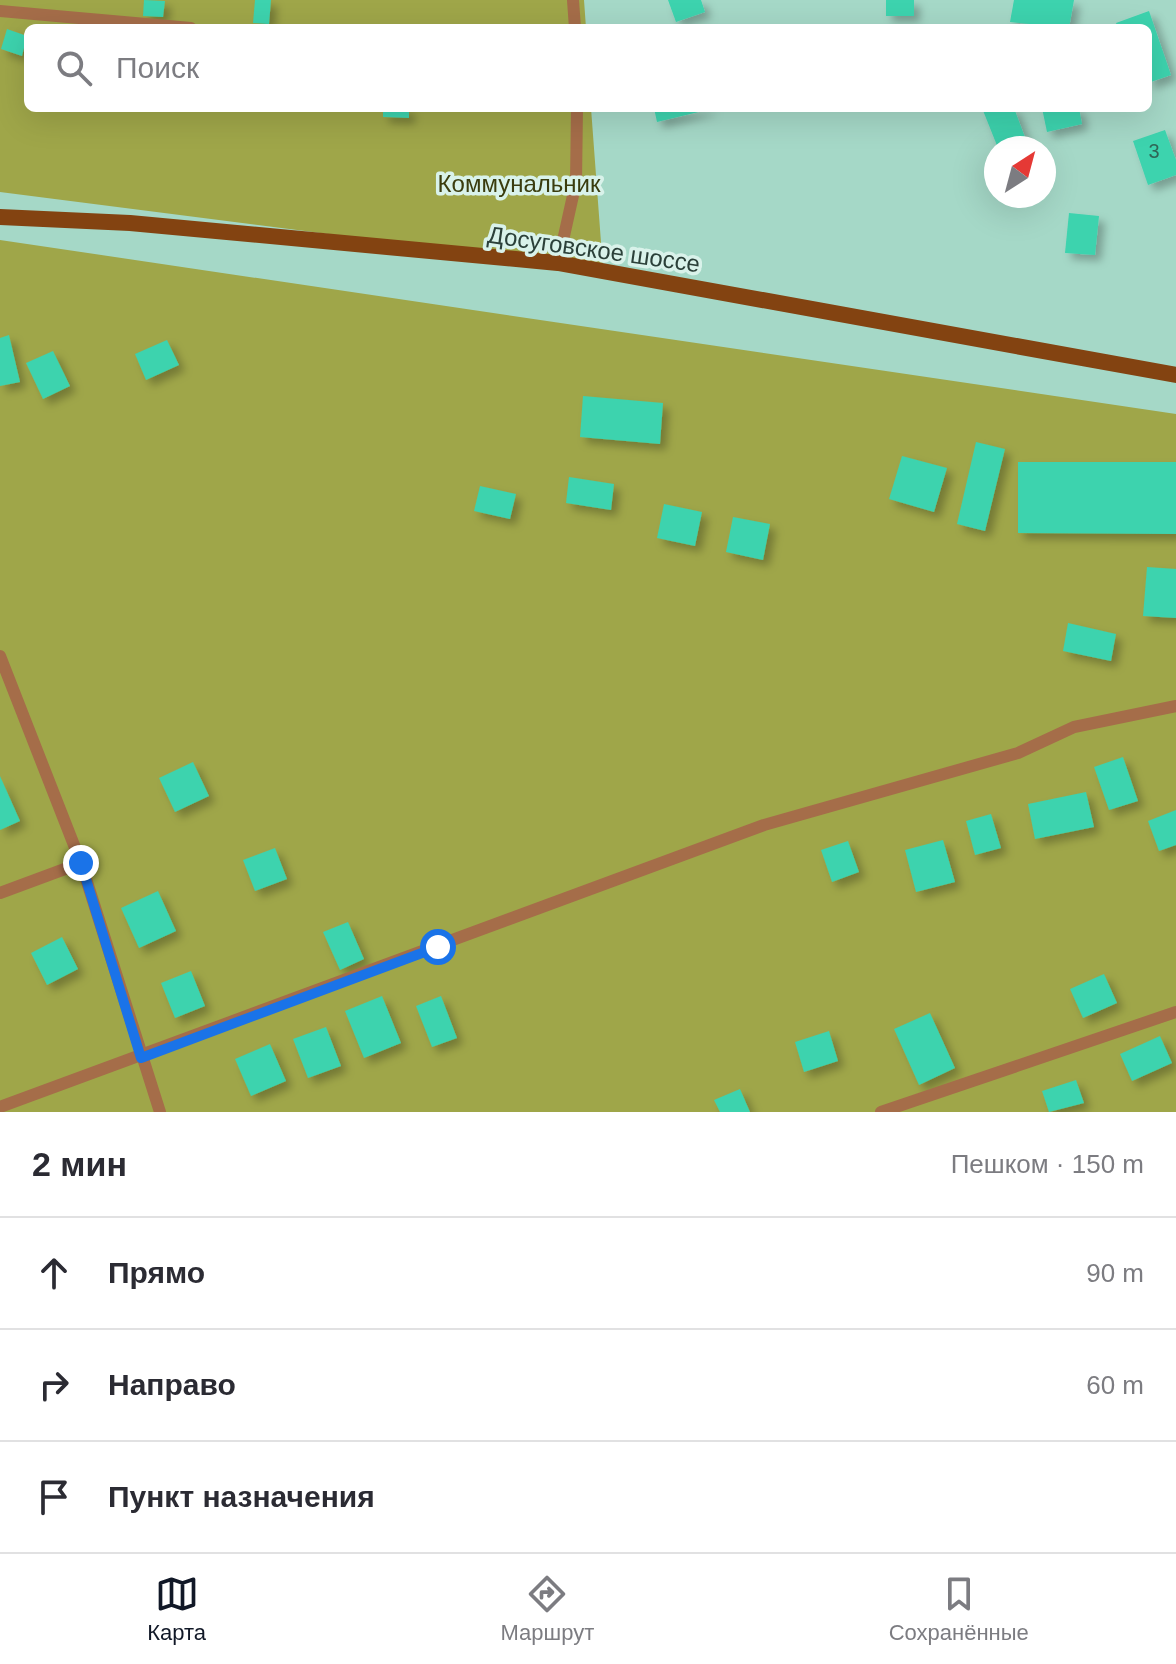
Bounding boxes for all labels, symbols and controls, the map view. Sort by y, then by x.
search box [24,24,1152,112]
icon: search [52,46,96,90]
text: Поиск [116,51,199,84]
north arrow [984,136,1056,208]
house number: 3 [1148,140,1160,162]
park label: Коммунальник [438,170,601,197]
street label: Досуговское шоссе [486,221,702,277]
route end [63,845,99,881]
route start [420,929,456,965]
text: 2 мин [32,1145,127,1183]
text: Пешком · 150 m [951,1149,1144,1179]
icon: ahead [32,1251,76,1295]
text: Прямо [108,1256,205,1289]
text: 90 m [1086,1258,1144,1288]
icon: right [32,1363,76,1407]
text: Направо [108,1368,236,1401]
text: 60 m [1086,1370,1144,1400]
icon: arrive [32,1475,76,1519]
text: Пункт назначения [108,1480,375,1513]
tab: Карта [147,1572,206,1646]
tab: Маршрут [501,1572,594,1646]
tab: Сохранённые [889,1572,1029,1646]

